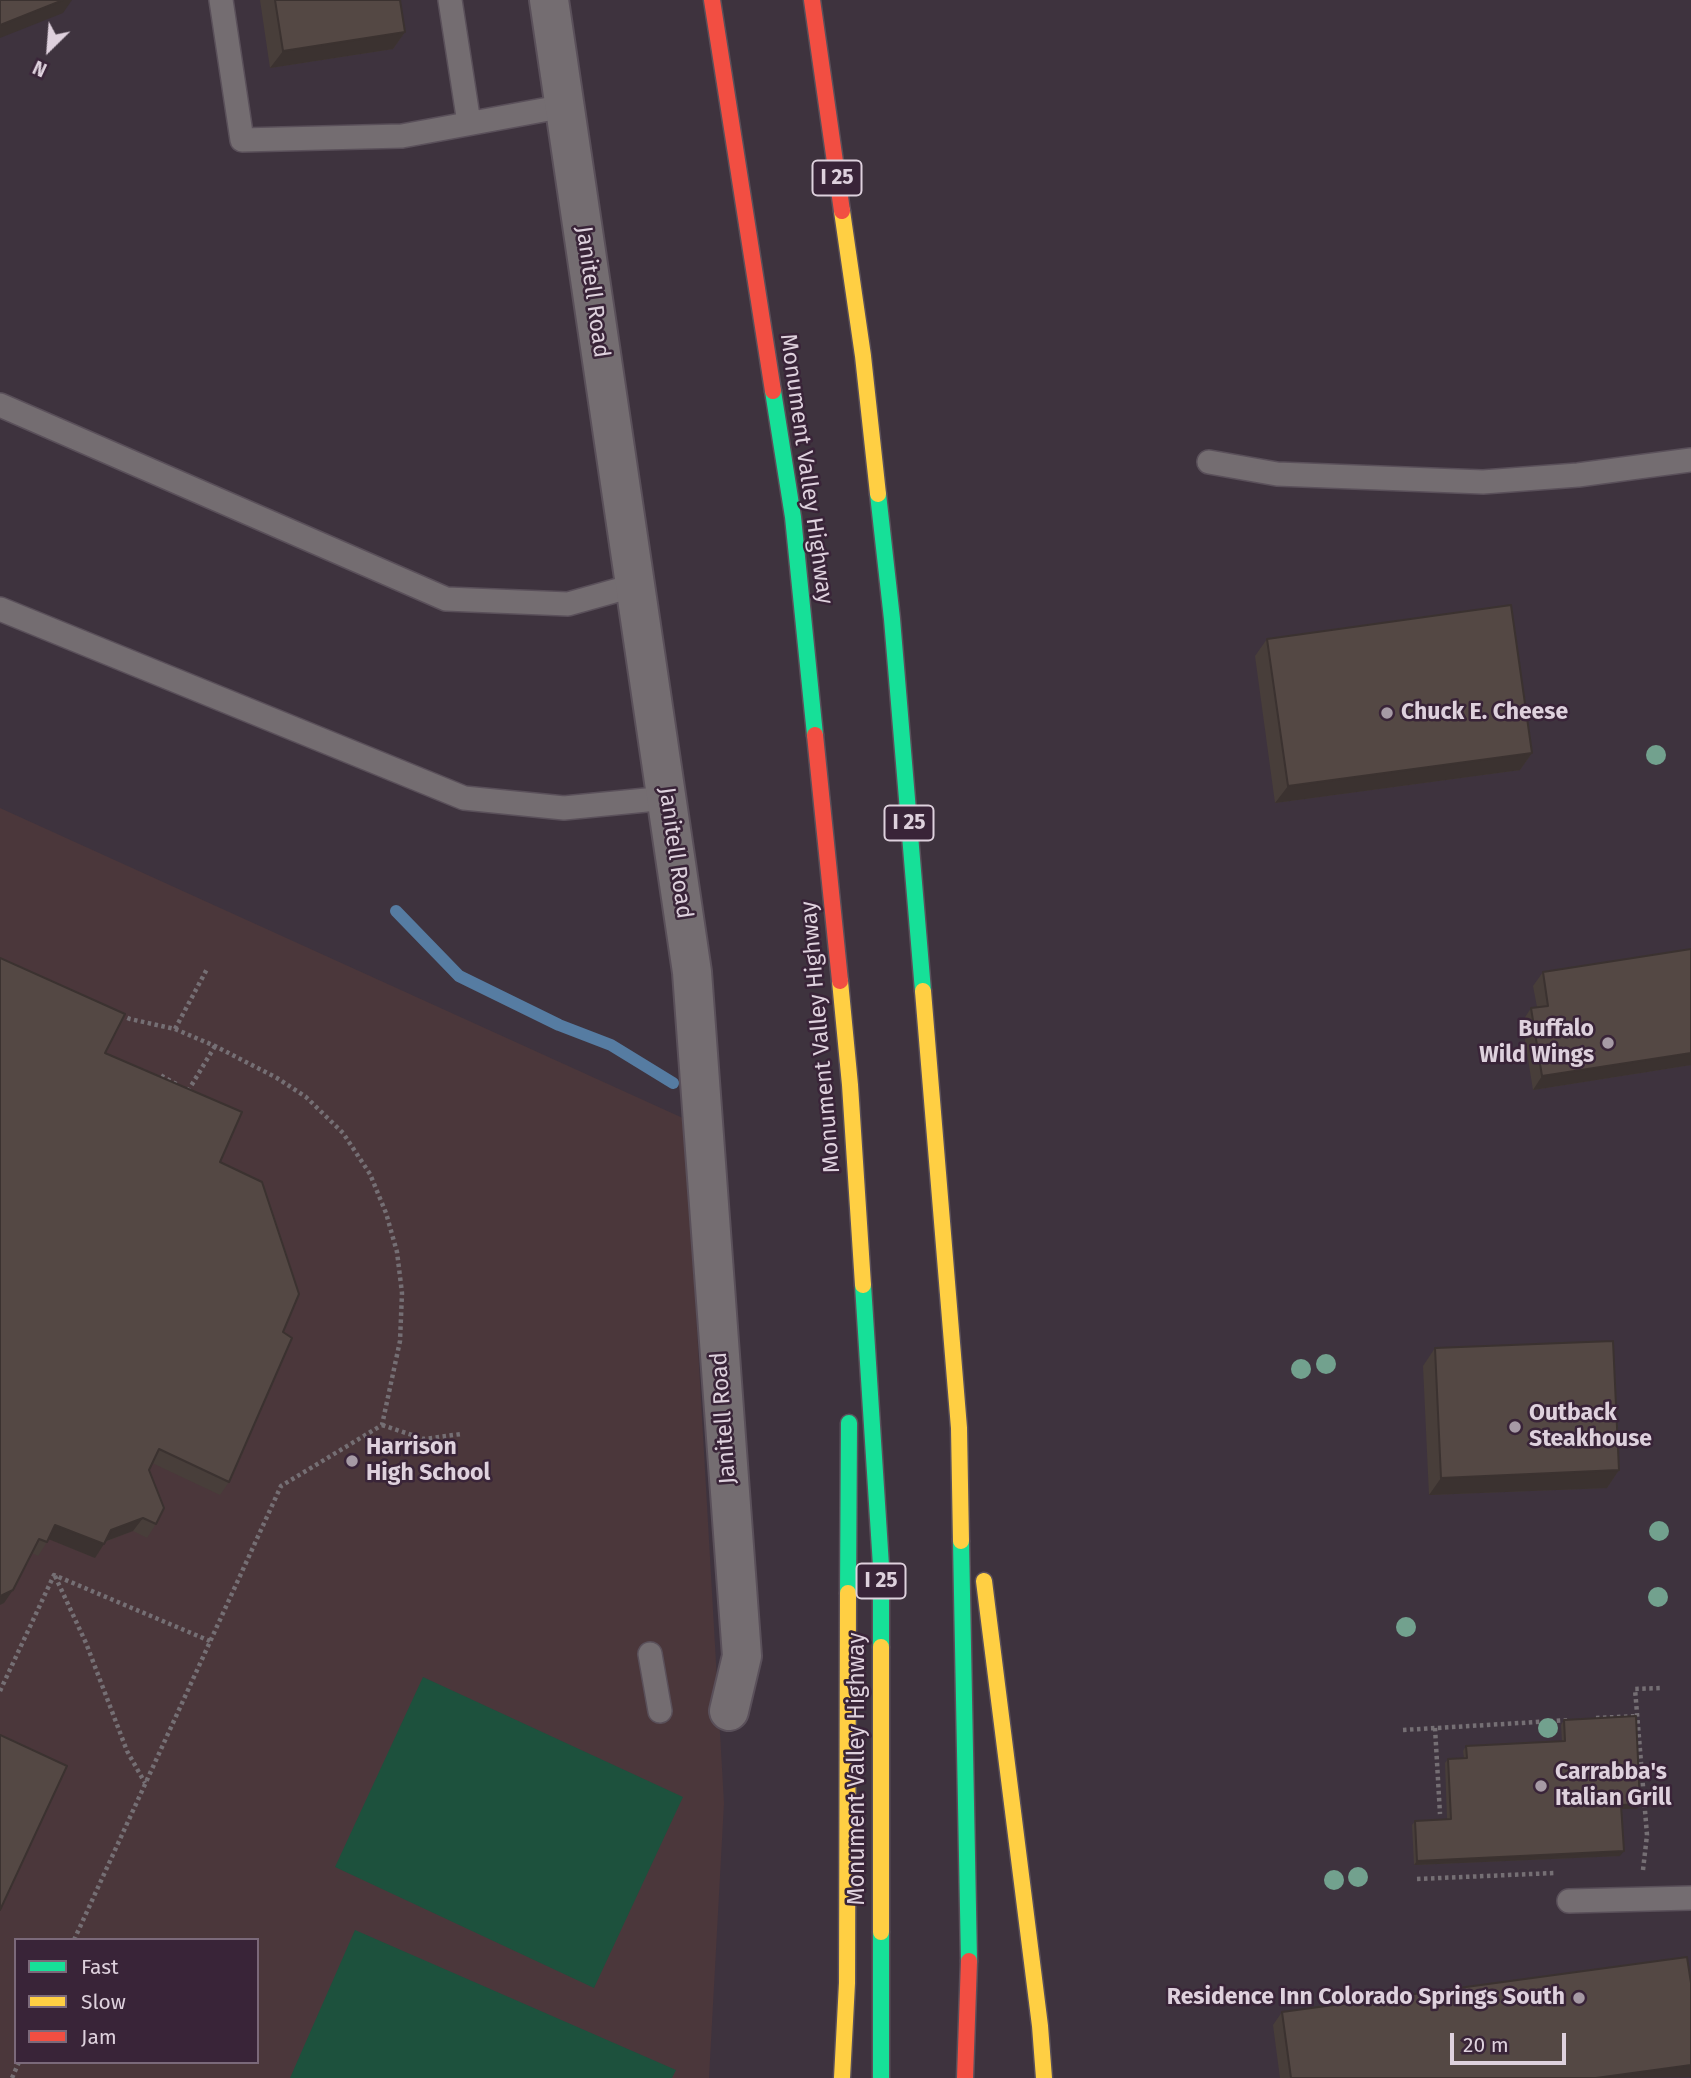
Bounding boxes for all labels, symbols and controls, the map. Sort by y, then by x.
north arrow [14,14,84,84]
text: N [29,55,50,82]
road number: I 25 [812,160,862,196]
street label: Janitell Road [569,224,615,360]
street label: Monument Valley Highway [773,332,839,606]
place label: Chuck E. Cheese [1401,699,1568,727]
marker: Chuck E. Cheese [1379,705,1395,721]
street label: Janitell Road [652,785,698,921]
road number: I 25 [884,806,934,840]
street label: Monument Valley Highway [795,900,847,1174]
place label: Buffalo Wild Wings [1479,1016,1594,1070]
marker: Buffalo Wild Wings [1600,1035,1616,1051]
street label: Janitell Road [706,1351,742,1485]
place label: Outback Steakhouse [1529,1400,1652,1454]
marker: Outback Steakhouse [1507,1419,1523,1435]
place label: Harrison High School [366,1434,490,1488]
marker: Harrison High School [344,1453,360,1469]
road number: I 25 [856,1564,906,1598]
street label: Monument Valley Highway [844,1633,872,1905]
place label: Carrabba's Italian Grill [1555,1759,1672,1813]
marker: Carrabba's Italian Grill [1533,1778,1549,1794]
legend [14,1938,259,2064]
text: Fast [81,1954,119,1980]
place label: Residence Inn Colorado Springs South [1167,1984,1565,2012]
text: Slow [81,1989,126,2015]
marker: Residence Inn Colorado Springs South [1571,1990,1587,2006]
scale bar [1453,2018,1568,2062]
text: Jam [81,2024,117,2050]
text: 20 m [1463,2032,1509,2058]

